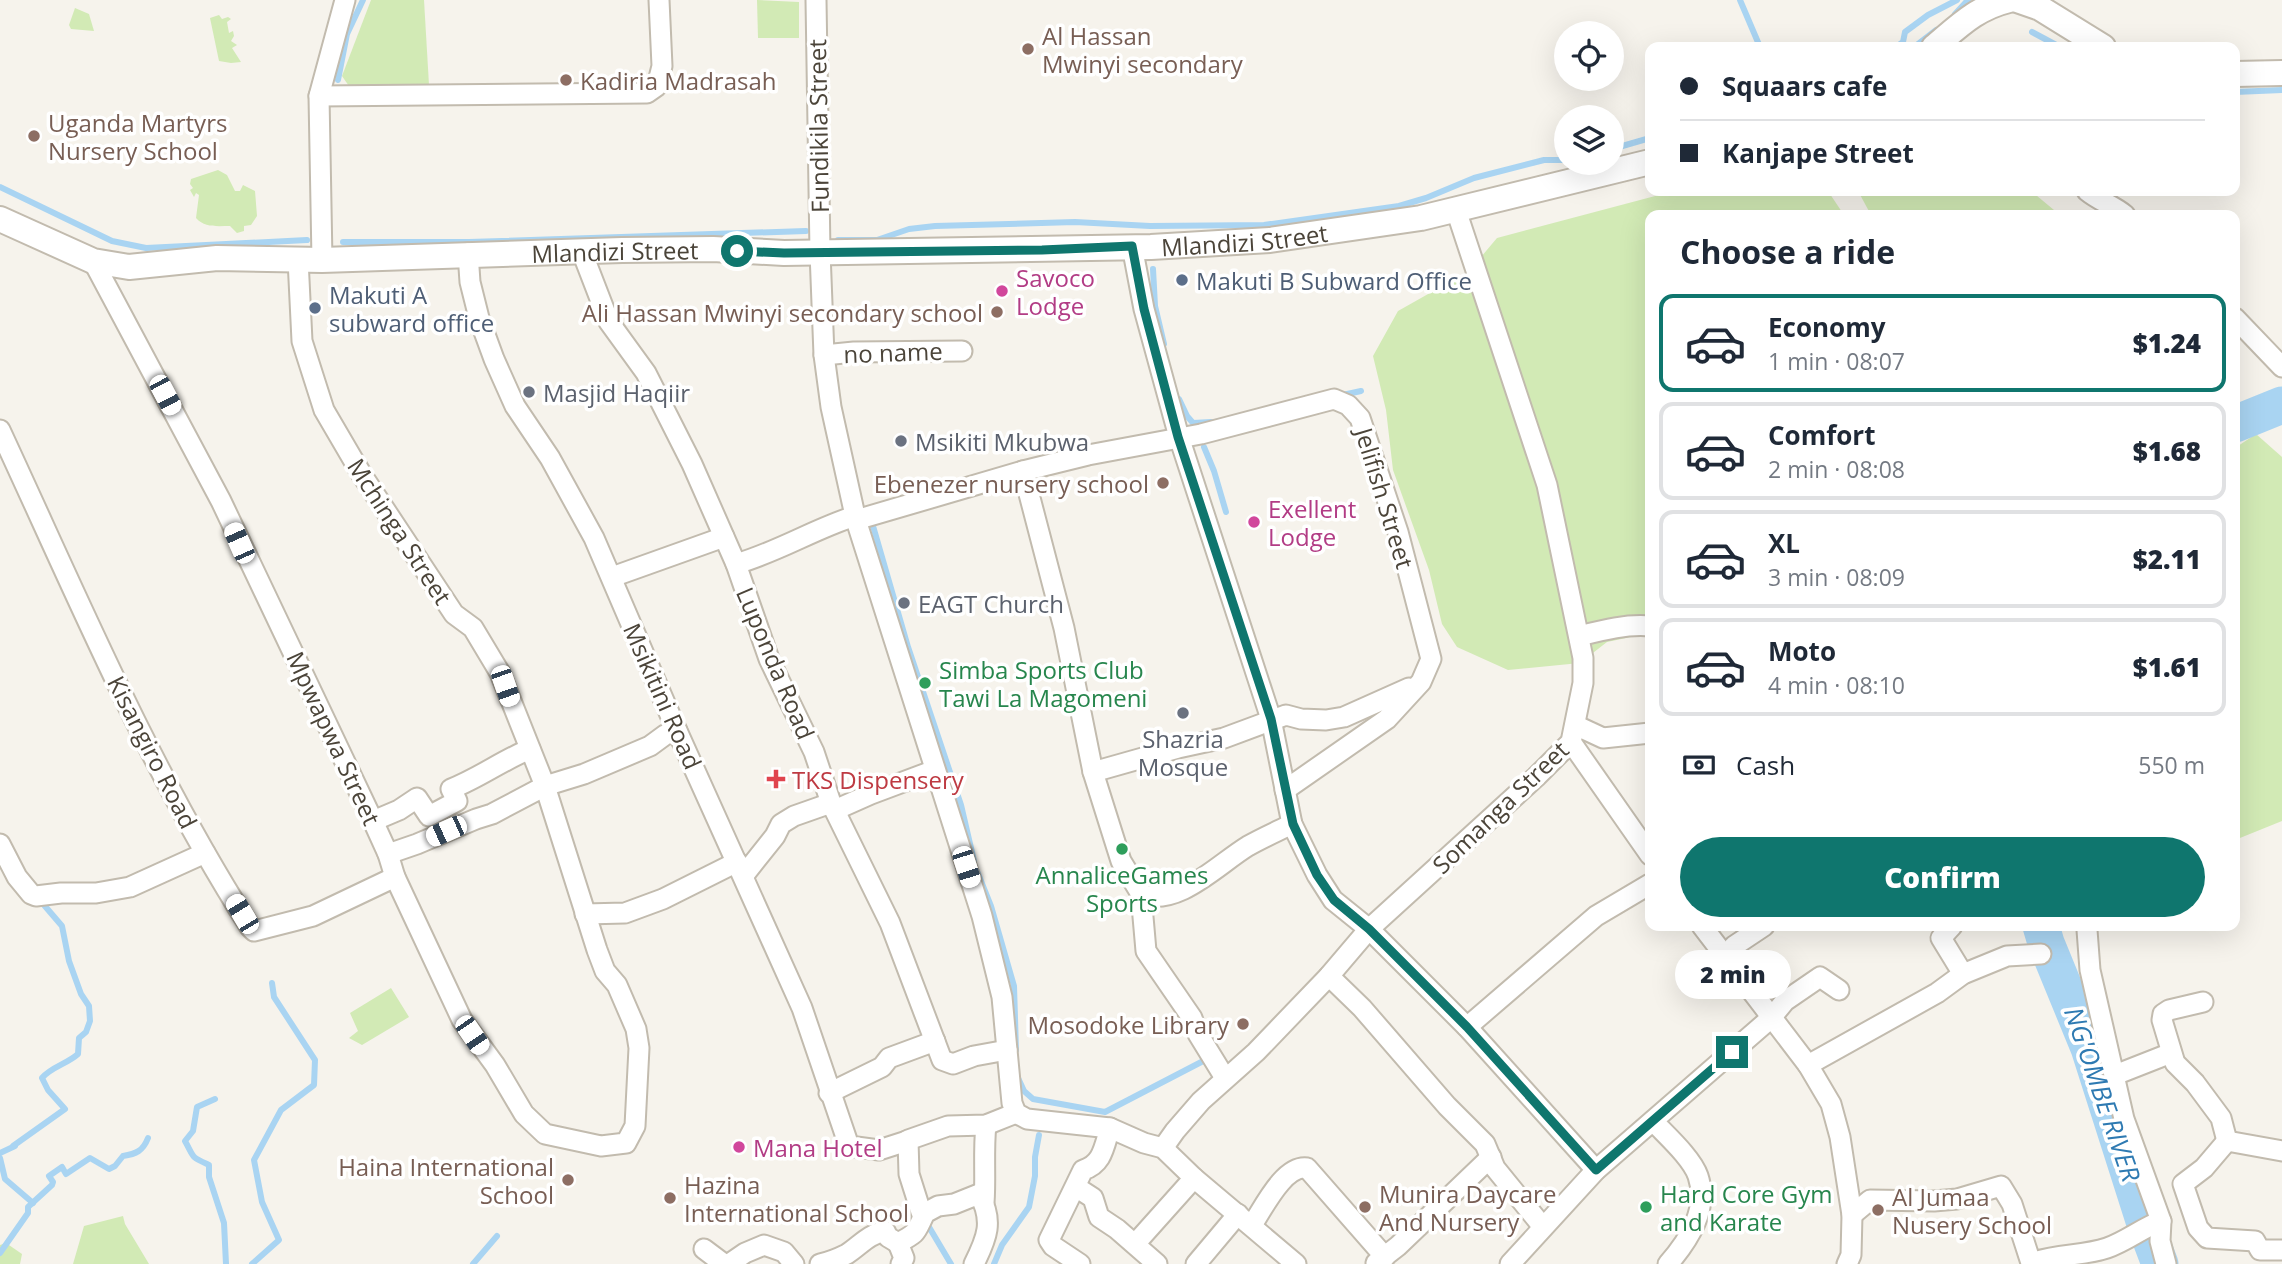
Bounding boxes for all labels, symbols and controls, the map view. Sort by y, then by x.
place label: Al Hassan Mwinyi secondary [1042,19,1244,80]
map controls [1554,21,1624,175]
button: locate [1554,21,1624,91]
street label: Fundikila Street [800,39,836,213]
marker: Al Hassan Mwinyi secondary [1020,41,1036,57]
place label: Kadiria Madrasah [580,64,776,97]
text: Squaars cafe [1722,68,1887,104]
marker: Kadiria Madrasah [558,72,574,88]
button: layers [1554,105,1624,175]
place label: Uganda Martyrs Nursery School [48,106,227,167]
marker: Uganda Martyrs Nursery School [26,128,42,144]
text: Kanjape Street [1722,135,1914,171]
street label: Mlandizi Street [1160,215,1330,263]
text: Choose a ride [1680,230,1895,273]
street label: Mlandizi Street [531,233,699,270]
route start [721,235,753,267]
place label: Savoco Lodge [1016,261,1095,322]
place label: Makuti B Subward Office [1196,264,1472,297]
marker: Makuti B Subward Office [1174,272,1190,288]
place label: Makuti A subward office [329,278,494,339]
marker: Savoco Lodge [994,283,1010,299]
place label: Ali Hassan Mwinyi secondary school [582,296,983,329]
marker: Makuti A subward office [307,300,323,316]
marker: Ali Hassan Mwinyi secondary school [989,304,1005,320]
text: Economy [1768,309,1886,345]
icon: car [1684,312,1747,375]
text: $1.24 [2133,325,2201,361]
street label: no name [843,334,943,370]
text: 1 min · 08:07 [1768,345,1905,377]
car [146,372,185,418]
place label: Masjid Haqiir [543,376,690,409]
marker: Masjid Haqiir [521,384,537,400]
text: Comfort [1768,417,1875,453]
icon: car [1684,420,1747,483]
street label: Jelifish Street [1347,422,1422,572]
place label: Msikiti Mkubwa [915,425,1089,458]
marker: Msikiti Mkubwa [893,433,909,449]
text: $1.68 [2133,433,2201,469]
street label: Mchinga Street [340,451,460,611]
text: 2 min · 08:08 [1768,453,1905,485]
place label: Ebenezer nursery school [874,467,1149,500]
marker: Ebenezer nursery school [1155,475,1171,491]
place label: Exellent Lodge [1268,492,1356,553]
marker: Exellent Lodge [1246,514,1262,530]
car [221,520,258,566]
text: XL [1768,525,1800,561]
icon: car [1684,528,1747,591]
text: $2.11 [2133,541,2201,577]
text: 3 min · 08:09 [1768,561,1905,593]
street label: Luponda Road [729,582,823,744]
place label: EAGT Church [918,587,1064,620]
marker: EAGT Church [896,595,912,611]
street label: Msikitini Road [616,618,710,774]
text: Moto [1768,633,1836,669]
icon: car [1684,636,1747,699]
street label: Mpwapwa Street [279,646,389,830]
text: $1.61 [2133,649,2201,685]
place label: Simba Sports Club Tawi La Magomeni [939,653,1147,714]
car [489,663,522,709]
text: 4 min · 08:10 [1768,669,1905,701]
street label: Kisangiro Road [100,670,206,834]
marker: Simba Sports Club Tawi La Magomeni [917,675,933,691]
marker: Shazria Mosque [1175,705,1191,721]
place label: Shazria Mosque [1138,722,1228,783]
street label: Somanga Street [1425,733,1575,881]
icon: cash [1680,746,1718,784]
text: Cash [1736,747,1795,783]
text: 550 m [2138,749,2205,781]
place label: TKS Dispensery [792,763,965,796]
marker: TKS Dispensery [766,769,786,789]
car [423,813,470,849]
button: Confirm [1680,837,2205,917]
marker: AnnaliceGames Sports [1114,841,1130,857]
car [950,844,983,890]
place label: AnnaliceGames Sports [1036,858,1208,919]
car [223,891,262,937]
callout: 2 min [1674,950,1790,1000]
text: 2 min [1700,958,1766,990]
water label: NG'OMBE RIVER [2056,1002,2150,1186]
place label: Mosodoke Library [1027,1008,1230,1041]
car [452,1012,493,1058]
marker: Mosodoke Library [1235,1016,1251,1032]
route end [1716,1036,1748,1068]
place label: Mana Hotel [753,1131,882,1164]
marker: Mana Hotel [731,1139,747,1155]
place label: Haina International School [338,1150,554,1211]
place label: Hazina International School [684,1168,909,1229]
marker: Haina International School [560,1172,576,1188]
place label: Munira Daycare And Nursery [1379,1177,1556,1238]
place label: Hard Core Gym and Karate [1660,1177,1833,1238]
place label: Al Jumaa Nusery School [1892,1180,2052,1241]
marker: Hazina International School [662,1190,678,1206]
marker: Munira Daycare And Nursery [1357,1199,1373,1215]
marker: Hard Core Gym and Karate [1638,1199,1654,1215]
marker: Al Jumaa Nusery School [1870,1202,1886,1218]

